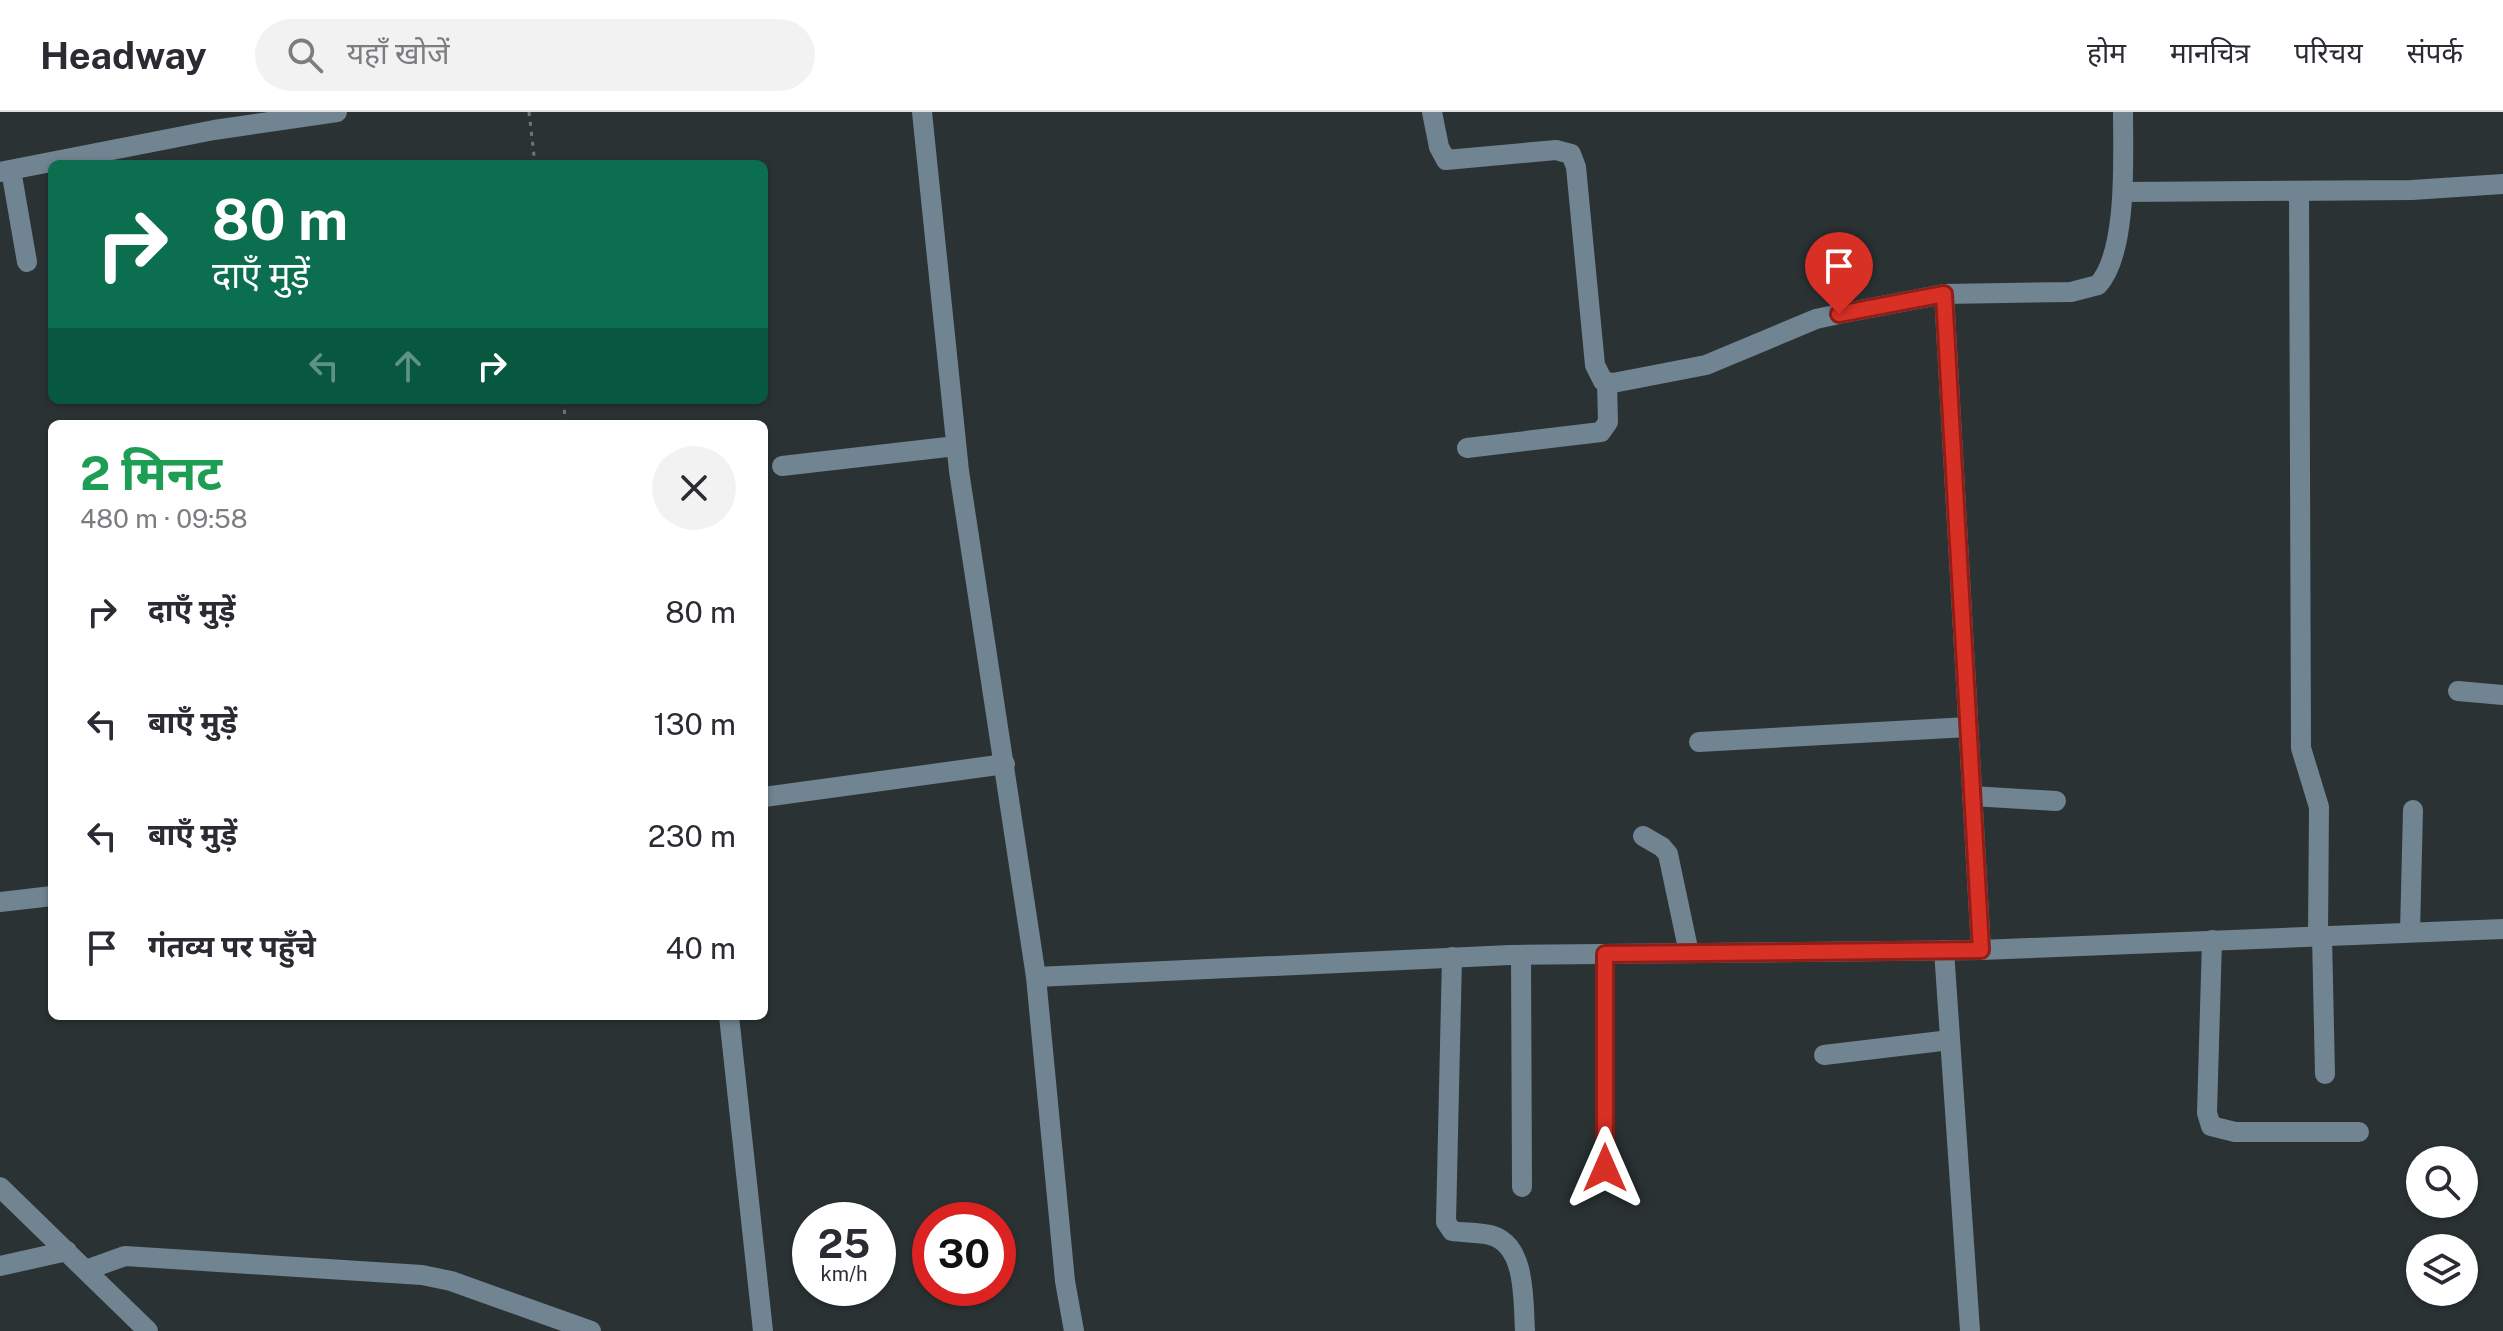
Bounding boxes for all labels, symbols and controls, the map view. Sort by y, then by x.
search box [255,19,815,91]
text: Headway [40,33,207,78]
icon: search [283,33,327,77]
text: यहाँ खोजें [347,35,450,71]
text: होम [2087,36,2126,69]
text: मानचित्र [2170,36,2250,69]
text: परिचय [2294,36,2363,69]
text: संपर्क [2407,36,2463,69]
text: 80 m [212,187,348,253]
icon: right [80,192,184,296]
pin [1805,232,1873,314]
icon: arrive [1817,244,1861,288]
text: दाएँ मुड़ें [212,254,310,296]
icon: left [302,344,346,388]
icon: ahead [386,344,430,388]
icon: right [470,344,514,388]
text: 2 मिनट [80,444,222,501]
button: close [652,446,736,530]
text: 480 m · 09:58 [80,503,248,534]
icon: right [80,590,124,634]
text: दाएँ मुड़ें [148,592,235,628]
text: 80 m [665,594,736,630]
icon: left [80,702,124,746]
text: बाएँ मुड़ें [148,704,237,740]
text: 130 m [653,706,736,742]
icon: left [80,814,124,858]
text: बाएँ मुड़ें [148,816,237,852]
text: 230 m [648,818,736,854]
icon: arrive [80,926,124,970]
text: गंतव्य पर पहुँचे [148,928,316,964]
text: 40 m [666,930,736,966]
position arrow [1563,1126,1647,1210]
map controls [2406,1146,2478,1306]
button: search [2406,1146,2478,1218]
speed limit sign: 30 [912,1202,1016,1306]
text: 25 [818,1220,870,1267]
button: layers [2406,1234,2478,1306]
text: km/h [820,1262,868,1286]

